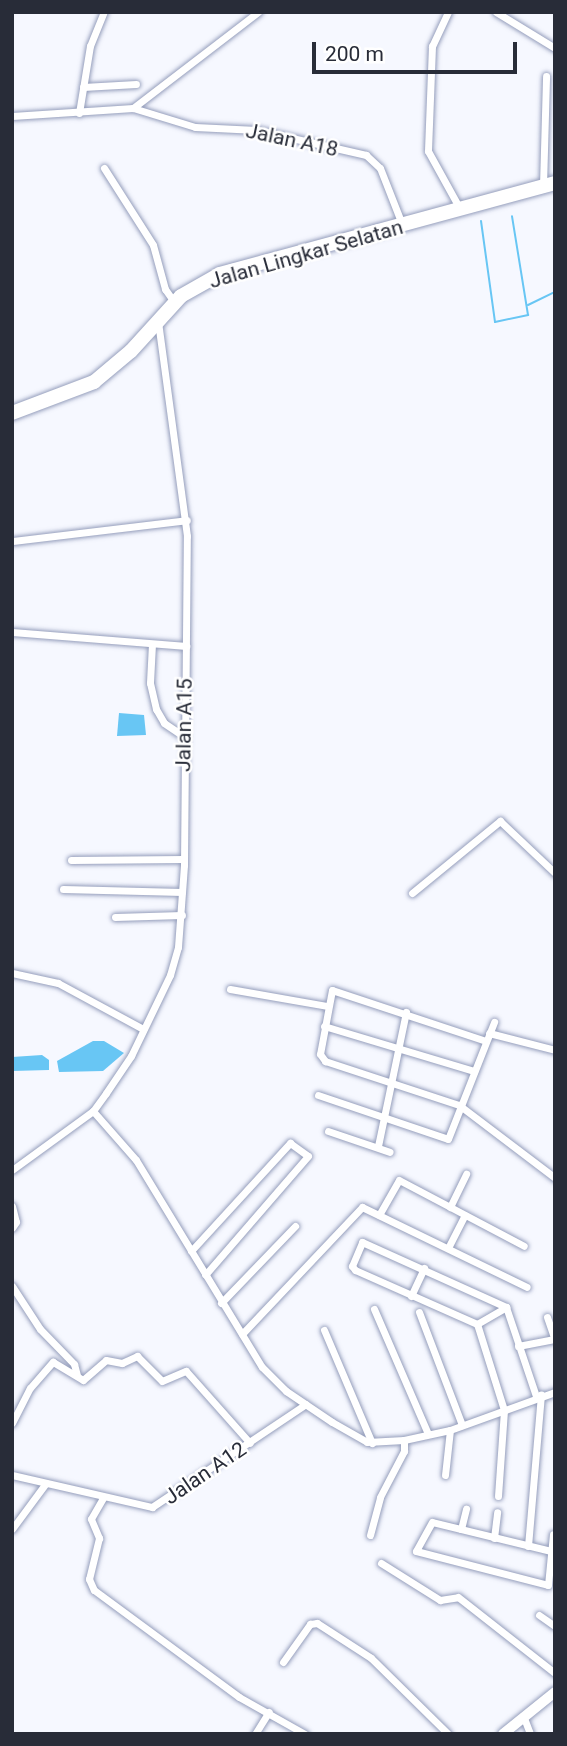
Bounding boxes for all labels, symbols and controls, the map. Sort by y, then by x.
scale bar [315,28,520,72]
text: 200 m [325,42,384,66]
street label: Jalan A18 [244,118,340,162]
street label: Jalan Lingkar Selatan [206,214,406,294]
street label: Jalan A15 [171,678,197,772]
street label: Jalan A12 [159,1436,251,1510]

